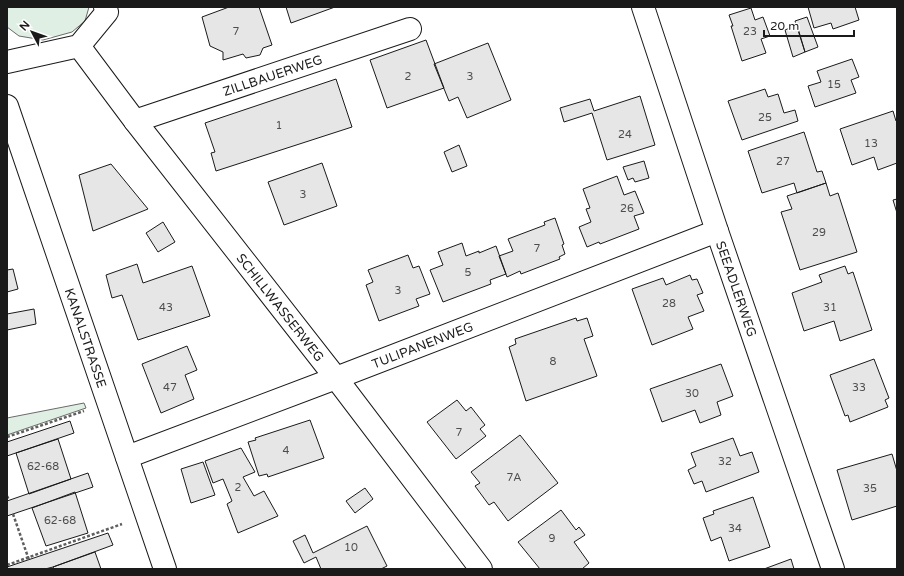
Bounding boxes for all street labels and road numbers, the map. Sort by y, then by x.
street label: ZILLBAUERWEG [221,52,325,100]
street label: SEEADLERWEG [712,239,760,339]
street label: SCHILLWASSERWEG [233,251,327,365]
street label: KANALSTRASSE [61,286,110,390]
street label: TULIPANENWEG [370,319,476,372]

